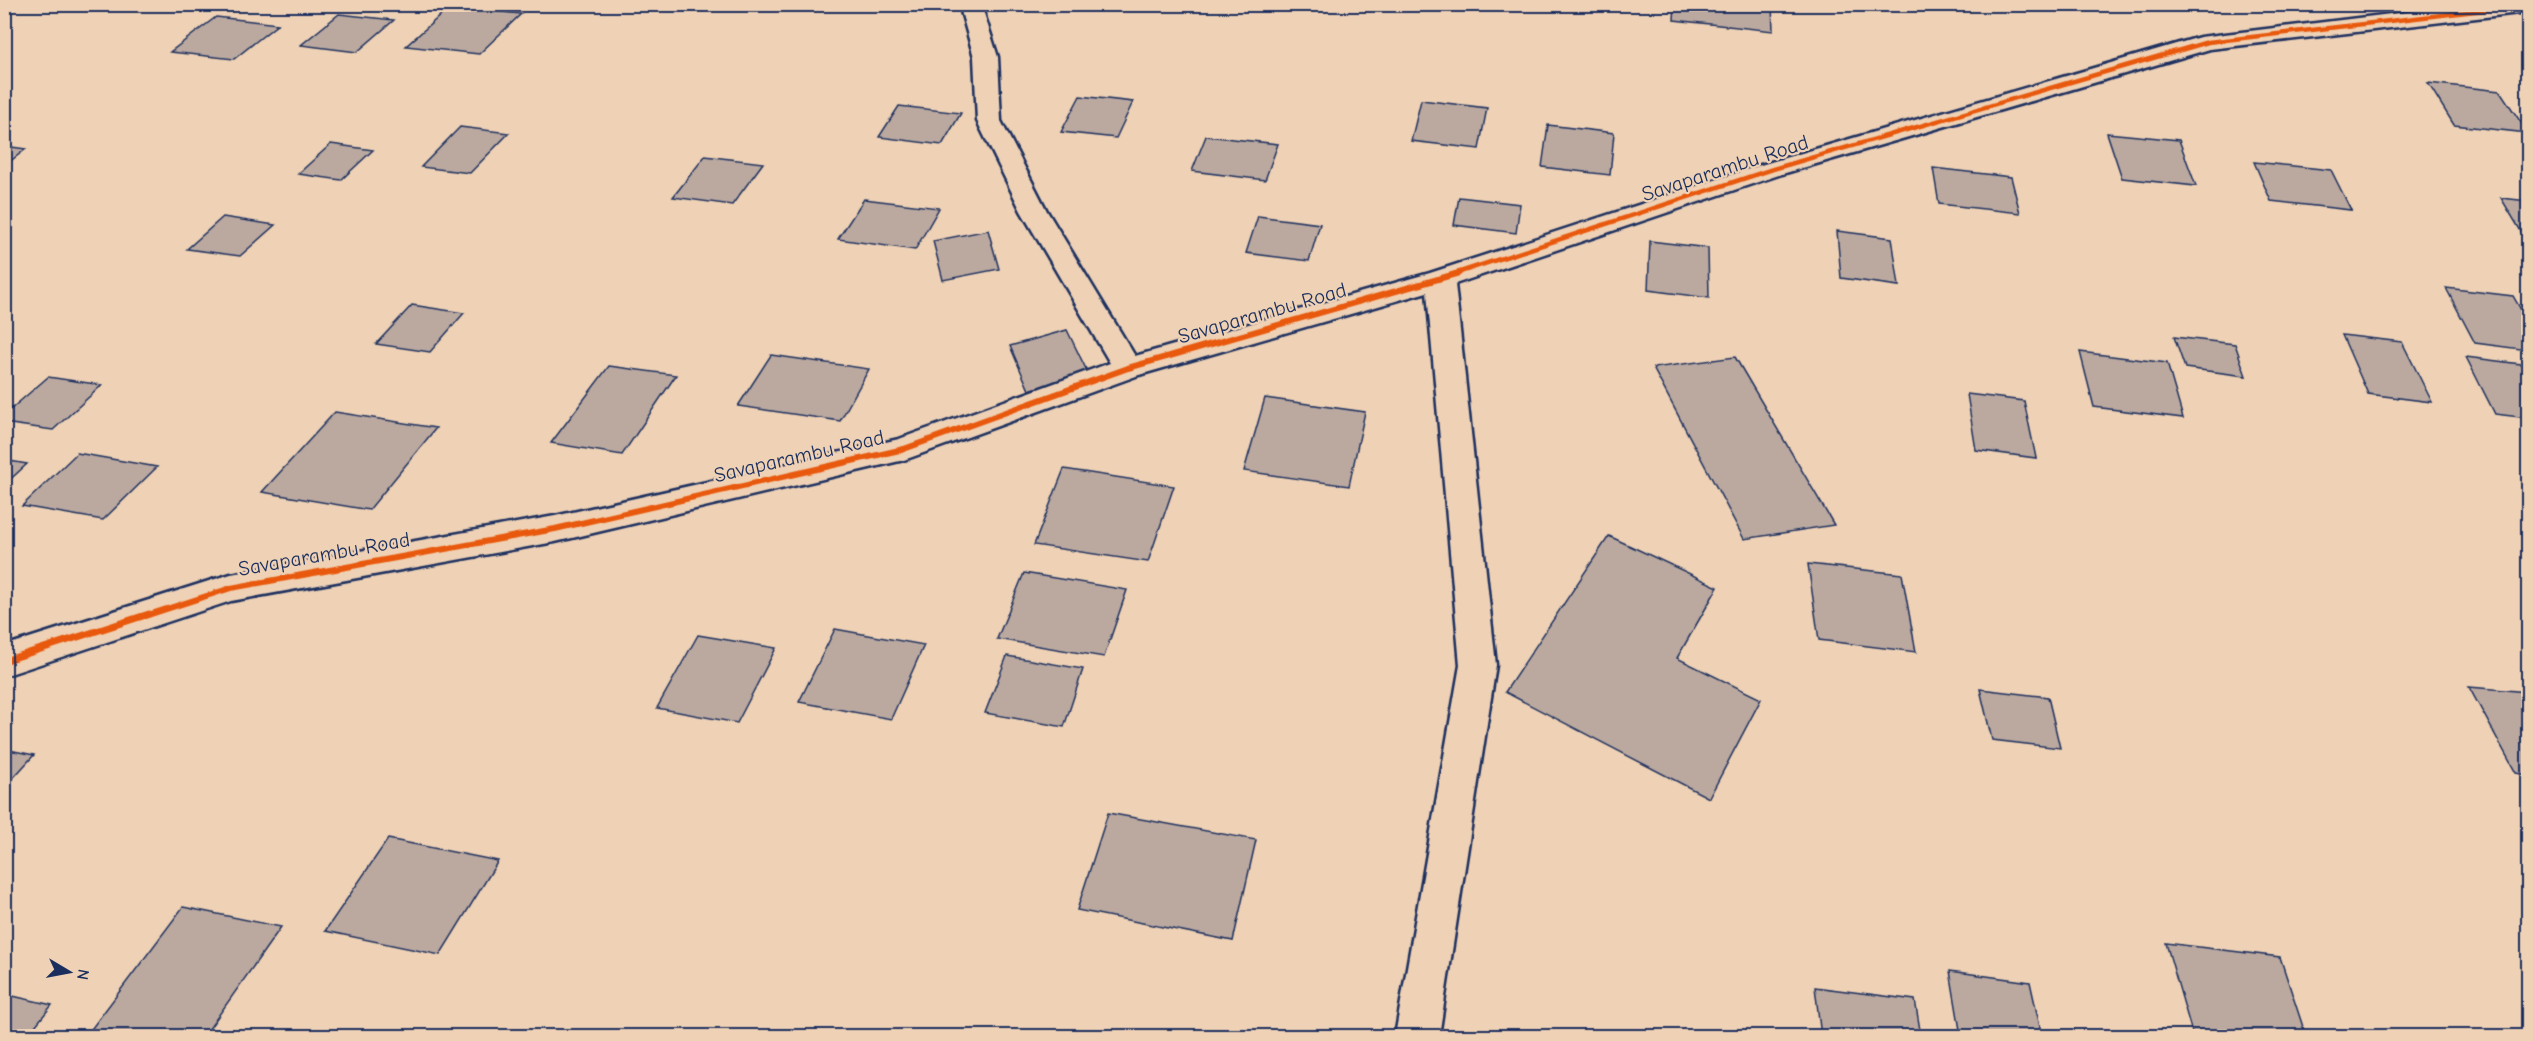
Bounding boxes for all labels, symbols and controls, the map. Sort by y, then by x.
street label: Savaparambu Road [1639,130,1811,206]
street label: Savaparambu Road [1175,277,1349,349]
street label: Savaparambu Road [711,425,887,487]
street label: Savaparambu Road [236,527,412,581]
north arrow [39,942,99,1002]
text: N [73,968,93,981]

